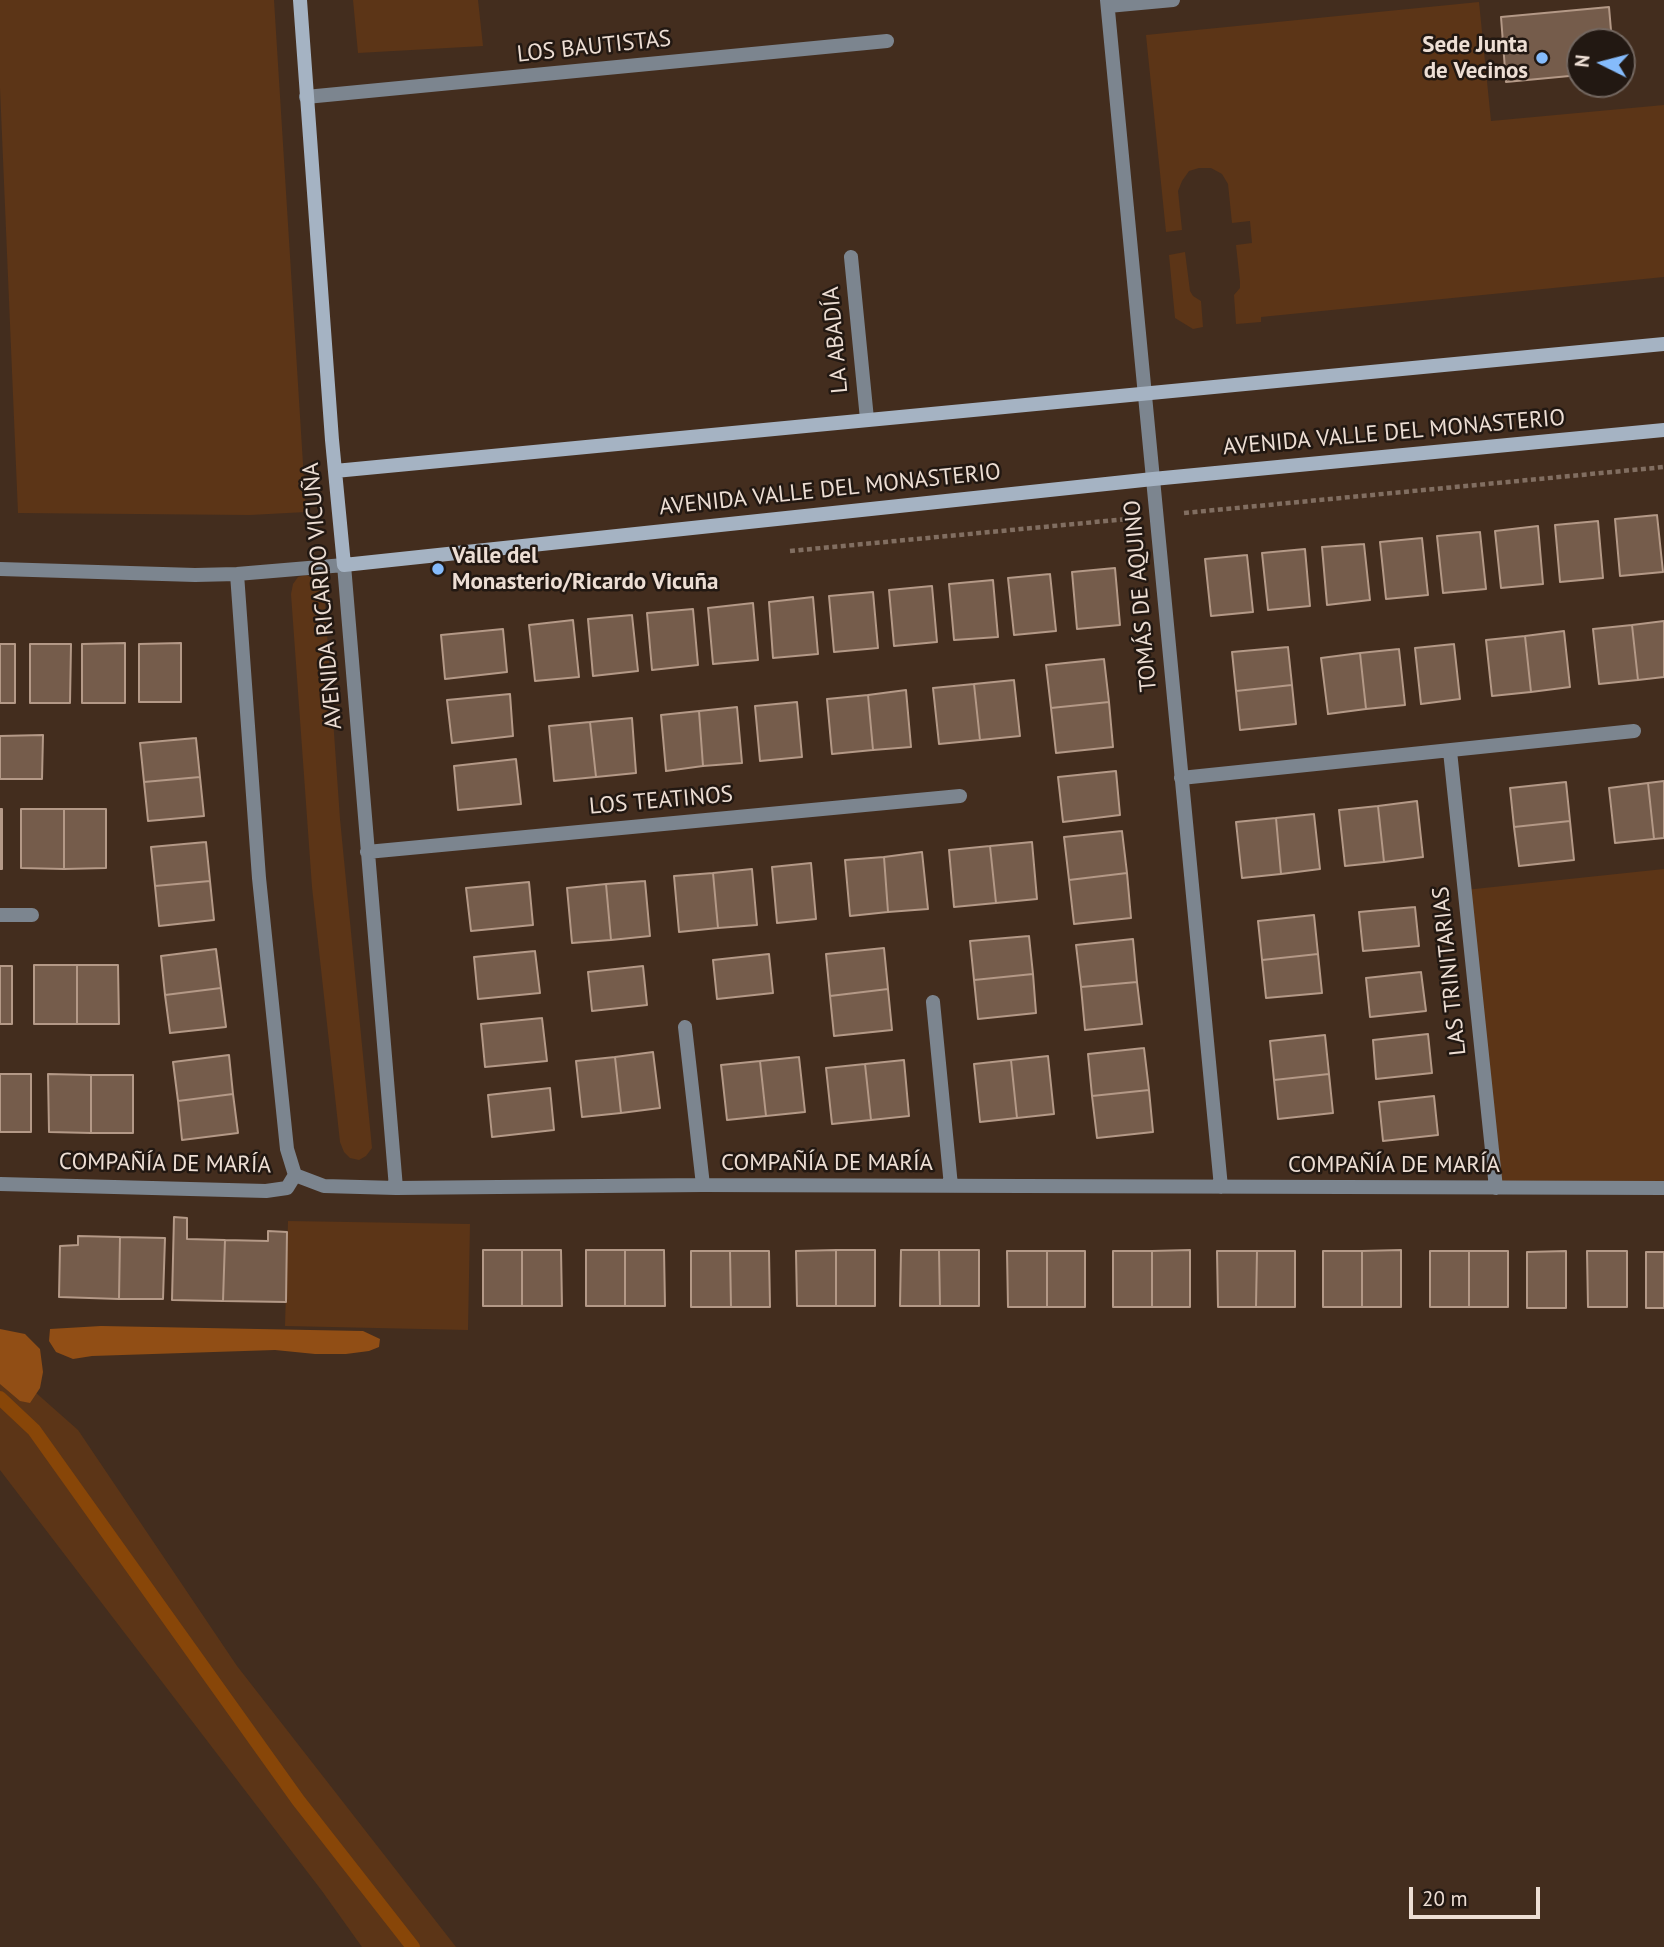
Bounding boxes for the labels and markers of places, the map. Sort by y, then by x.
place label: Sede Junta de Vecinos [1422,31,1528,85]
marker: Sede Junta de Vecinos [1534,50,1550,66]
place label: Valle del Monasterio/Ricardo Vicuña [452,542,718,596]
marker: Valle del Monasterio/Ricardo Vicuña [430,561,446,577]

